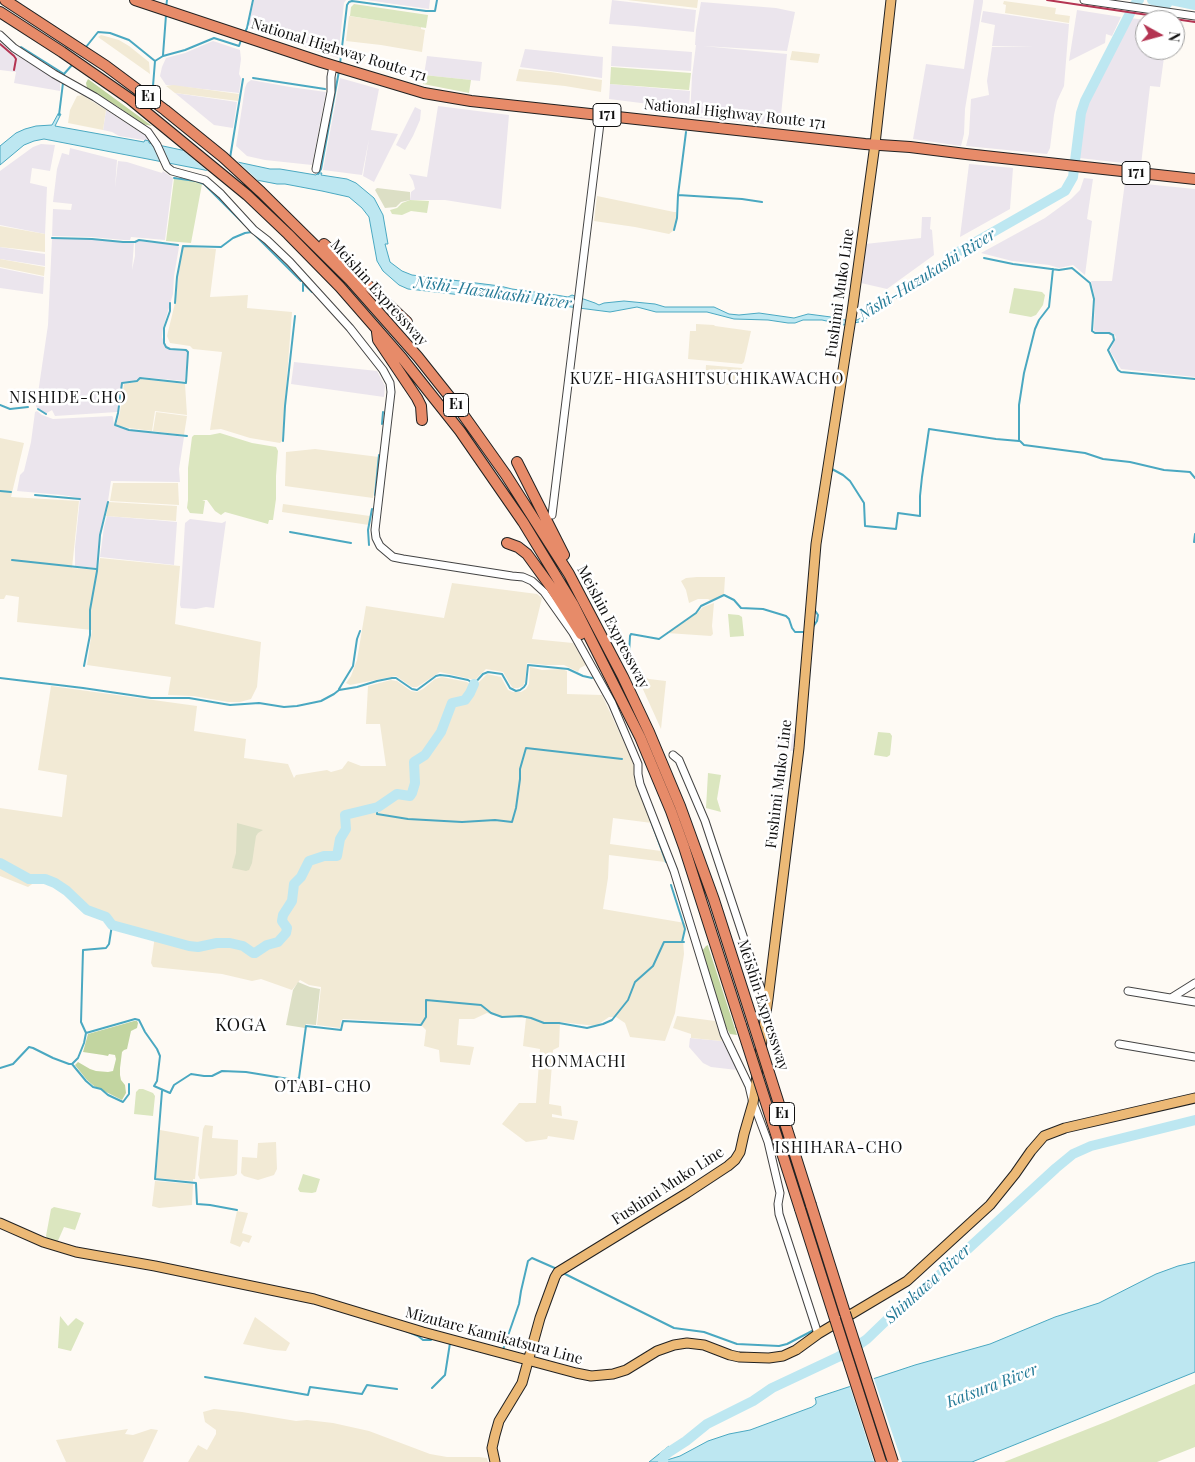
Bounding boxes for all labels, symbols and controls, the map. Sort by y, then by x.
north arrow [1135,10,1185,60]
street label: National Highway Route 171 [249,15,429,85]
text: N [1164,31,1184,43]
road number: E1 [136,85,160,108]
street label: National Highway Route 171 [643,95,827,133]
road number: 171 [593,104,621,126]
road number: 171 [1122,162,1150,184]
water label: Nishi-Hazukashi River [855,225,999,325]
street label: Fushimi Muko Line [822,227,858,359]
street label: Meishin Expressway [327,236,431,350]
water label: Nishi-Hazukashi River [413,272,573,314]
district label: KUZE-HIGASHITSUCHIKAWACHO [567,369,847,389]
district label: NISHIDE-CHO [8,388,128,408]
road number: E1 [444,394,468,416]
street label: Meishin Expressway [573,562,653,692]
street label: Fushimi Muko Line [762,718,796,850]
street label: Meishin Expressway [733,937,793,1073]
district label: KOGA [214,1014,268,1036]
district label: HONMACHI [530,1052,628,1072]
district label: OTABI-CHO [273,1077,373,1097]
road number: E1 [770,1102,794,1126]
district label: ISHIHARA-CHO [773,1138,905,1158]
street label: Fushimi Muko Line [609,1143,727,1229]
water label: Shinkawa River [881,1240,975,1328]
street label: Mizutare Kamikatsura Line [403,1304,585,1368]
water label: Katsura River [944,1360,1040,1412]

